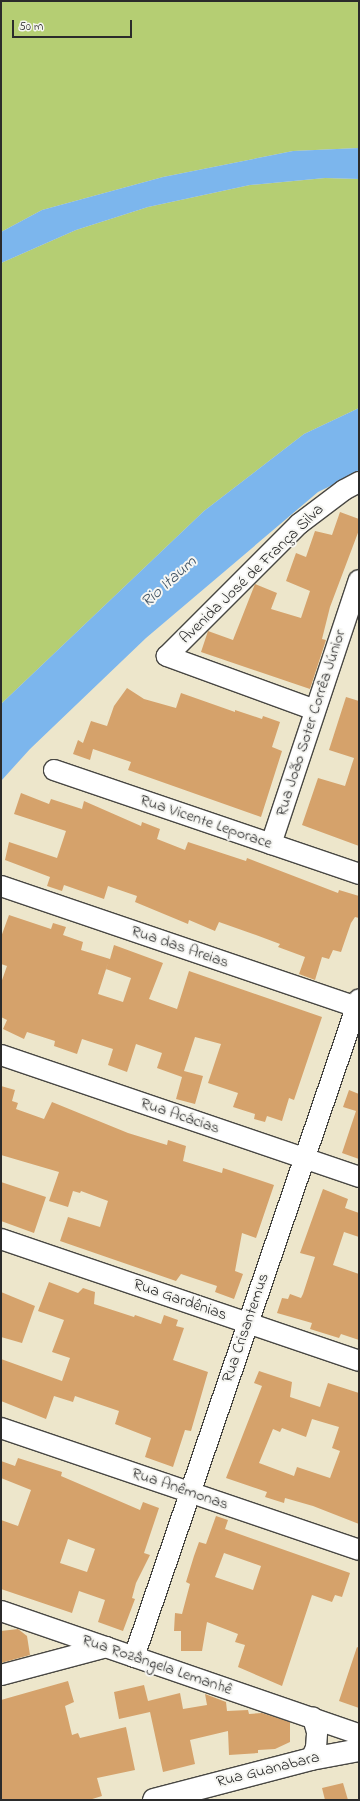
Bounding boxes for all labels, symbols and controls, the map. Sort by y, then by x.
scale bar [14,12,134,38]
text: 50 m [19,18,43,36]
street label: Avenida José de França Silva [176,500,328,648]
water label: Rio Itaum [137,552,201,612]
street label: Rua João Soter Corrêa Júnior [272,627,350,819]
street label: Rua Vicente Leporace [137,790,275,854]
street label: Rua das Areias [129,921,231,973]
street label: Rua Acácias [138,1094,222,1138]
street label: Rua Crisantemus [218,1271,274,1385]
street label: Rua Gardênias [131,1275,229,1325]
street label: Rua Anêmonas [129,1463,231,1515]
street label: Rua Rozângela Lemanhê [79,1630,235,1700]
street label: Rua Guanabara [214,1748,322,1792]

